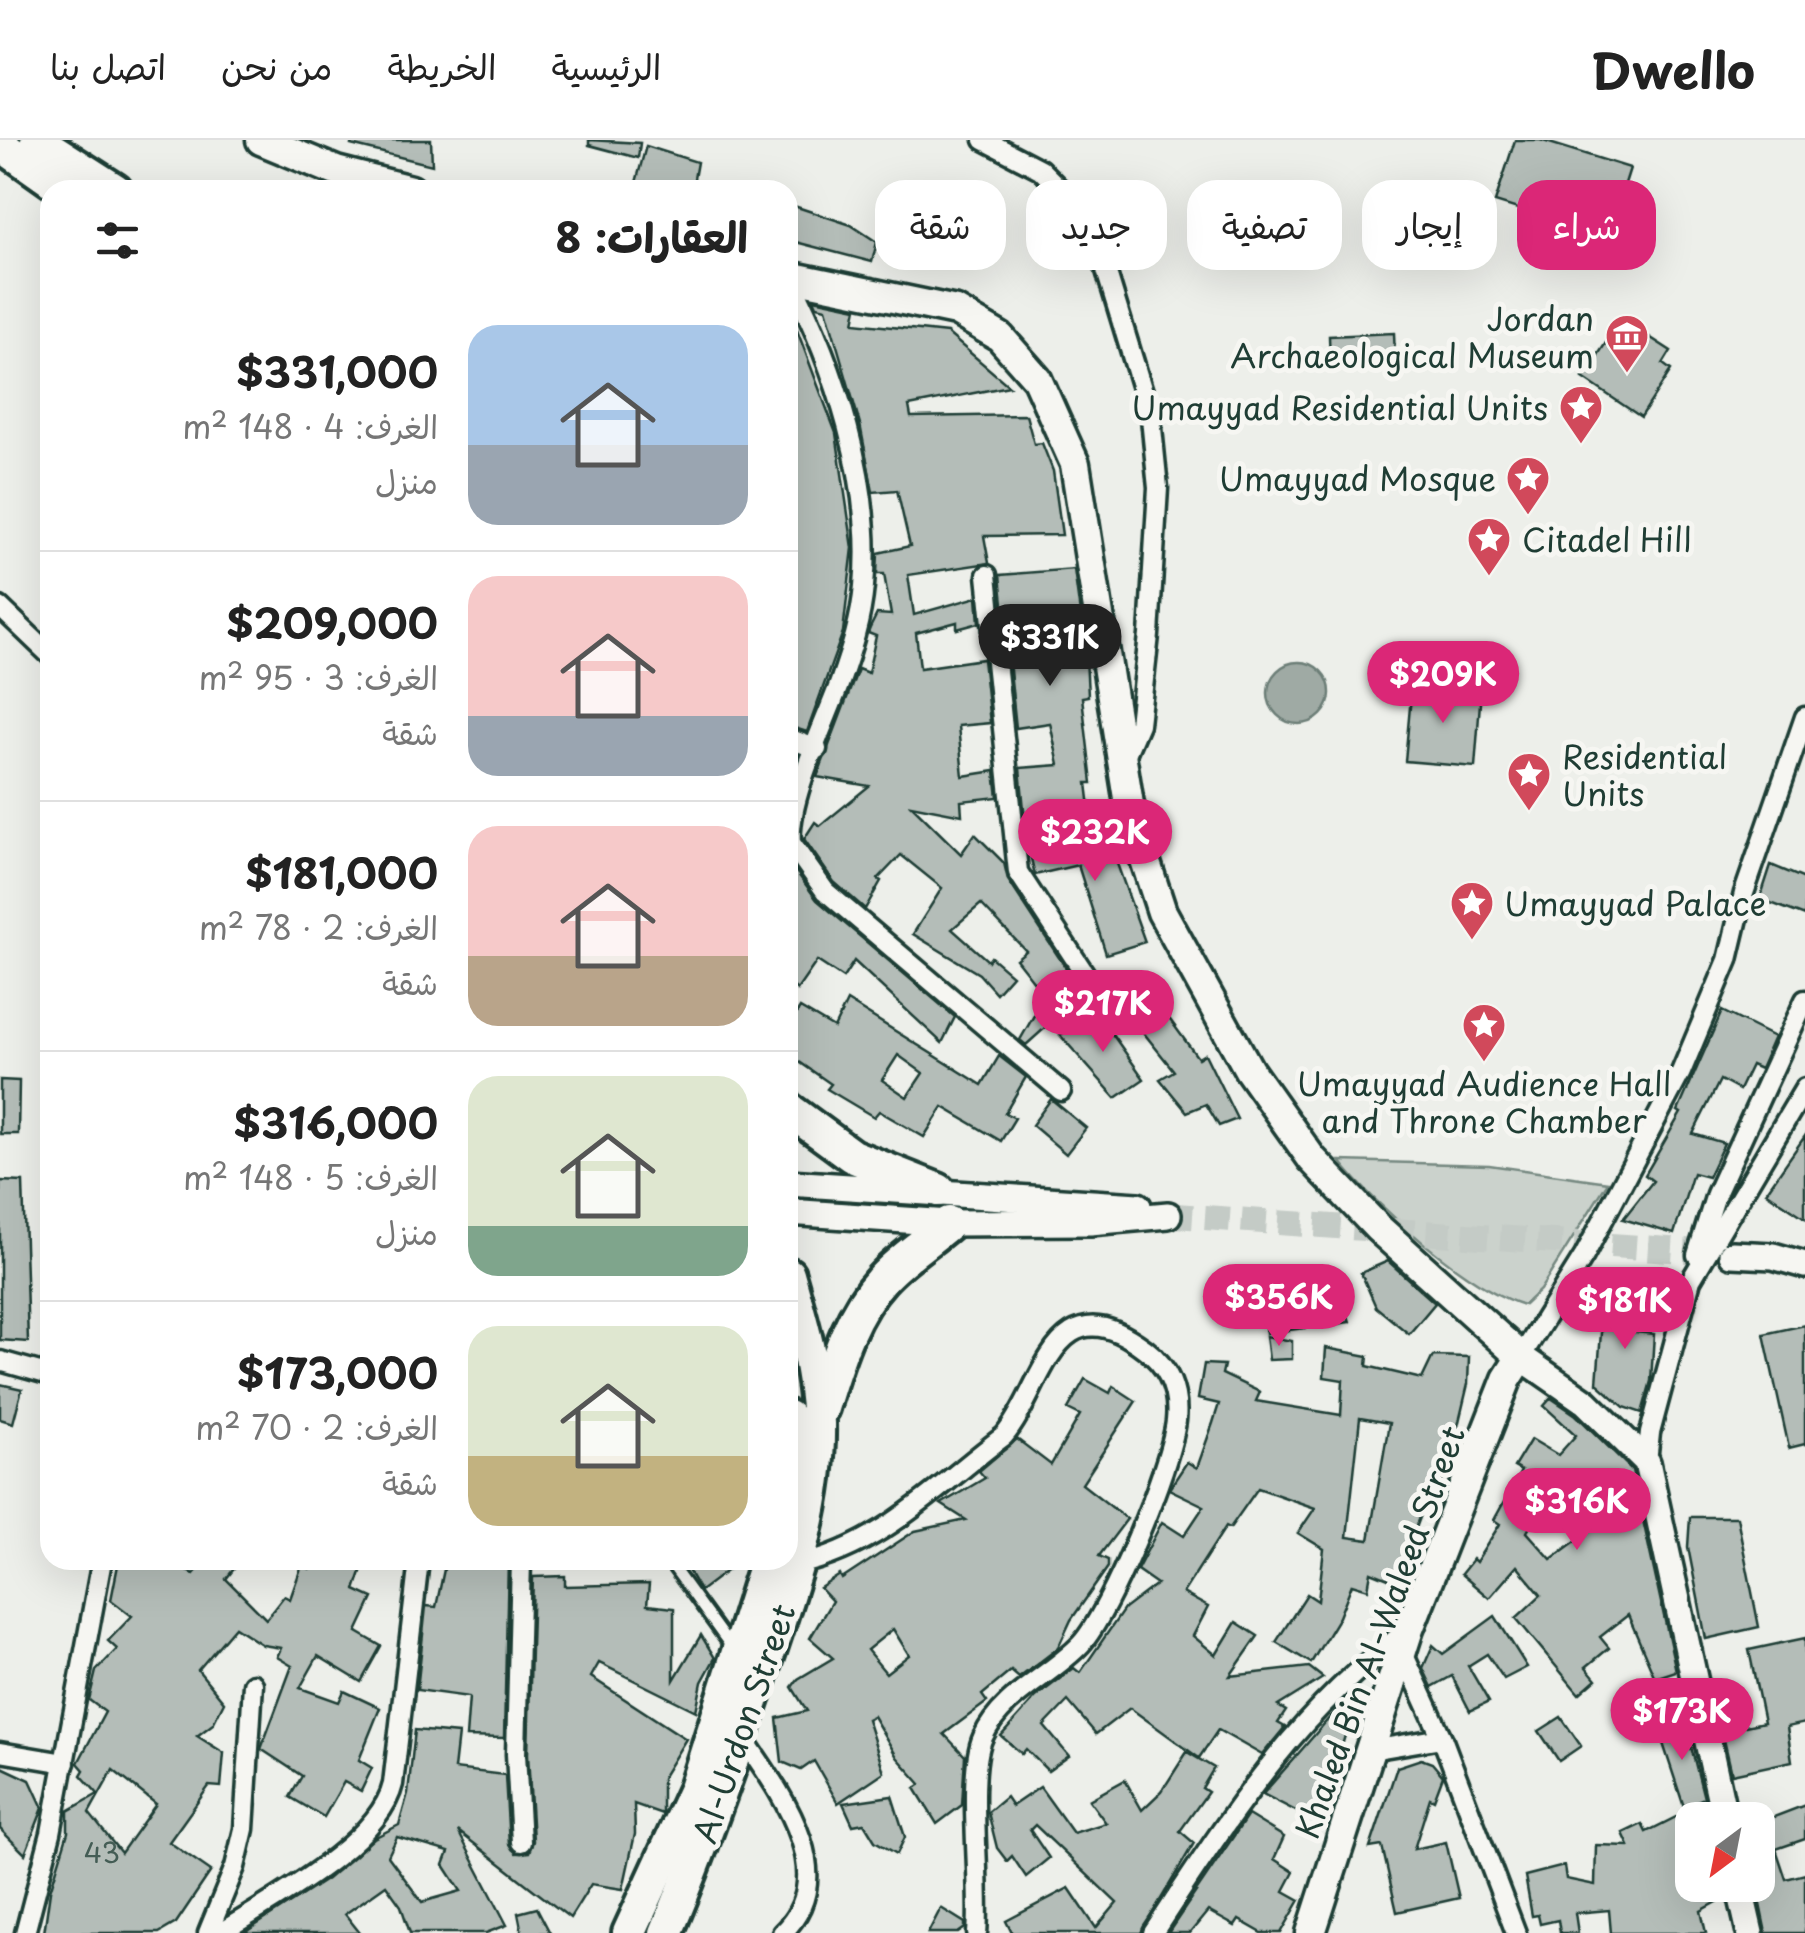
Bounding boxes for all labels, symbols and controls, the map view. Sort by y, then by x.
text: Dwello [1591,33,1755,105]
text: اتصل بنا [50,39,166,92]
text: من نحن [221,39,332,92]
text: الخريطة [387,39,497,92]
text: الرئيسية [552,39,661,92]
chip: شقة [875,180,1006,270]
chip: جديد [1026,180,1167,270]
chip: تصفية [1187,180,1342,270]
chip: إيجار [1362,180,1497,270]
chip: شراء [1517,180,1656,270]
text: العقارات: 8 [555,204,748,267]
icon: filters [90,213,145,268]
place label: Jordan Archaeological Museum [1230,294,1594,379]
museum icon: Jordan Archaeological Museum [1604,313,1650,374]
text: $331,000 [236,339,438,402]
icon: home [548,365,668,485]
place label: Umayyad Residential Units [1131,383,1548,431]
place icon: Umayyad Residential Units [1558,384,1604,445]
text: الغرف: 4 · 148 m² [182,402,438,450]
place label: Umayyad Mosque [1219,454,1496,502]
place icon: Umayyad Mosque [1505,455,1551,516]
text: منزل [375,457,438,505]
place label: Citadel Hill [1522,515,1692,563]
place icon: Citadel Hill [1466,516,1512,577]
text: $209,000 [226,590,438,653]
pin: $331K [980,604,1120,689]
text: $331K [1000,612,1100,660]
icon: home [548,616,668,736]
pin: $209K [1373,641,1513,726]
text: $209K [1389,649,1497,697]
text: الغرف: 3 · 95 m² [198,653,438,701]
text: شقة [382,708,438,756]
place label: Residential Units [1562,732,1727,817]
place icon: Residential Units [1506,751,1552,812]
pin: $232K [1025,799,1165,884]
text: $232K [1040,807,1150,855]
text: $181,000 [246,840,438,903]
icon: home [548,866,668,986]
place label: Umayyad Palace [1504,879,1766,927]
place icon: Umayyad Palace [1449,880,1495,941]
text: الغرف: 2 · 78 m² [199,903,438,951]
text: شقة [382,958,438,1006]
pin: $217K [1033,970,1173,1055]
text: $217K [1054,978,1152,1026]
place icon: Umayyad Audience Hall and Throne Chamber [1461,1002,1507,1063]
place label: Umayyad Audience Hall and Throne Chamber [1297,1059,1671,1144]
text: $316,000 [234,1090,438,1153]
icon: home [548,1116,668,1236]
text: الغرف: 5 · 148 m² [183,1153,438,1201]
text: منزل [375,1208,438,1256]
pin: $356K [1209,1264,1349,1349]
pin: $181K [1555,1267,1695,1352]
text: $356K [1225,1272,1333,1320]
text: $181K [1578,1275,1672,1323]
text: $173,000 [237,1340,438,1403]
icon: home [548,1366,668,1486]
text: الغرف: 2 · 70 m² [195,1403,438,1451]
street label: Khaled Bin Al-Waleed Street [1282,1419,1476,1845]
text: شقة [382,1458,438,1506]
pin: $316K [1507,1468,1647,1553]
text: $316K [1525,1476,1629,1524]
street label: Al-Urdon Street [680,1597,806,1849]
pin: $173K [1612,1678,1752,1763]
text: $173K [1633,1686,1731,1734]
north arrow [1675,1802,1775,1902]
map controls [1675,1802,1775,1902]
house number: 43 [84,1830,120,1873]

